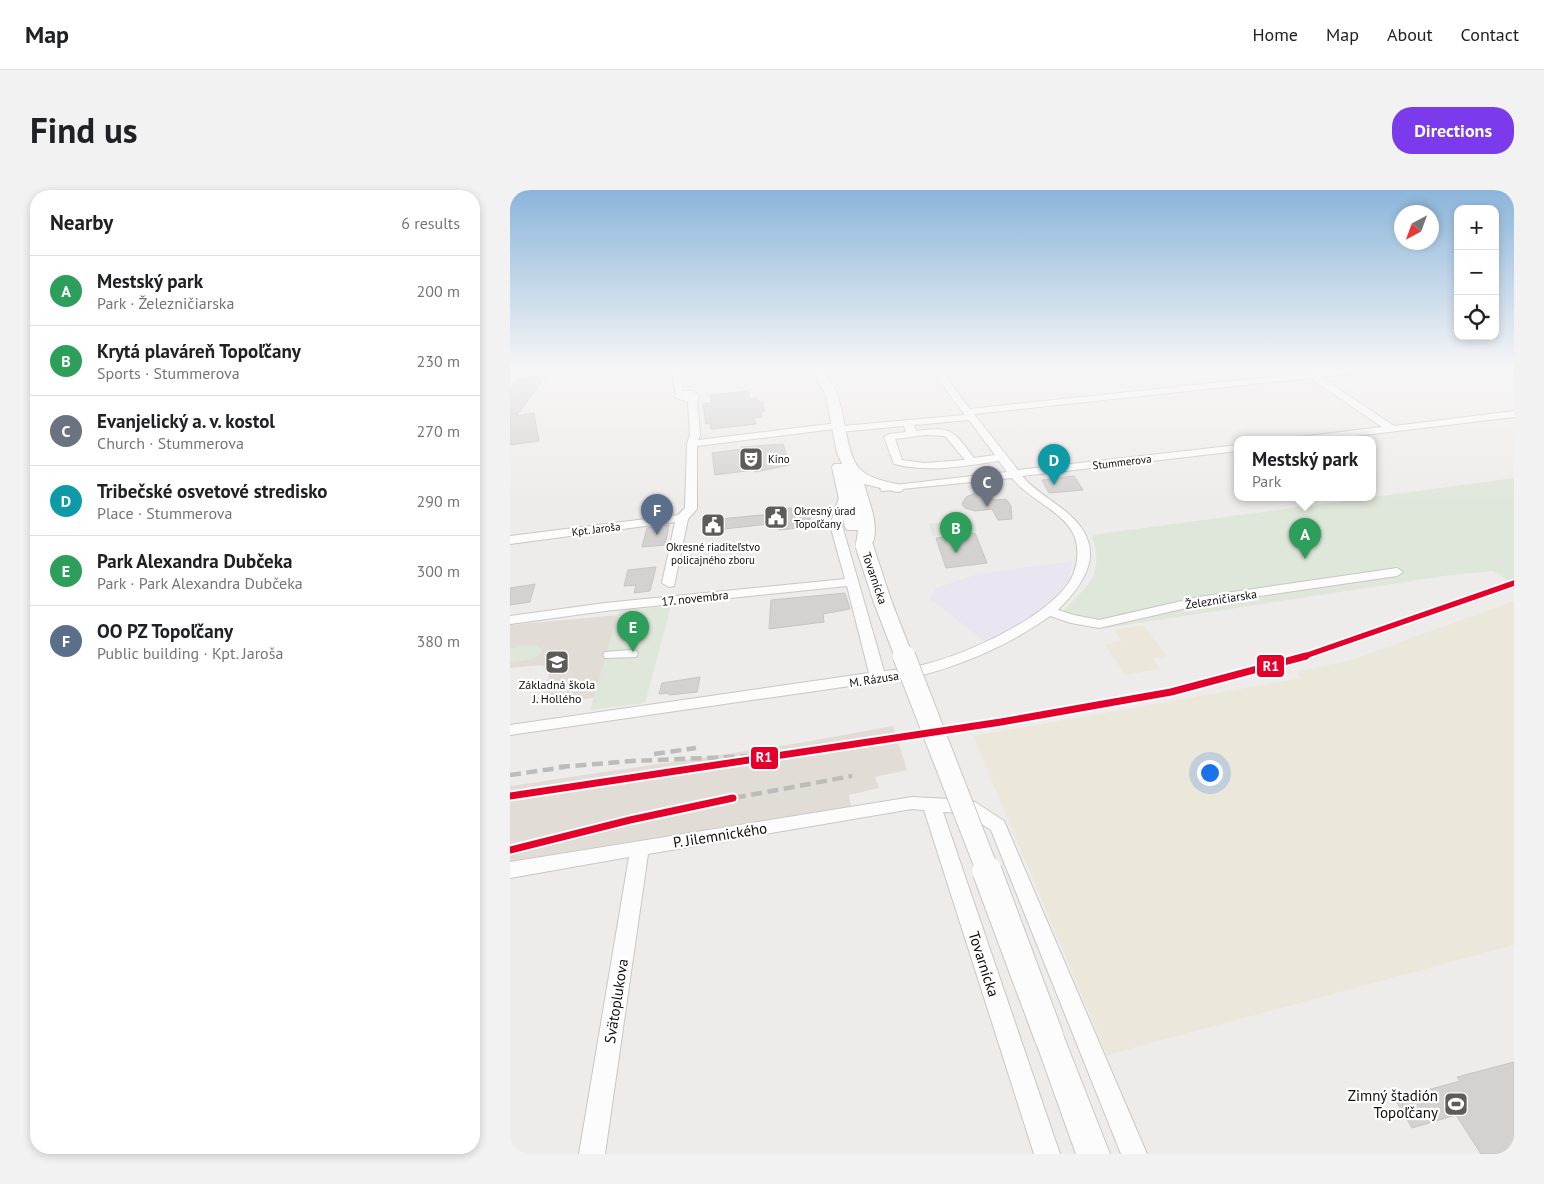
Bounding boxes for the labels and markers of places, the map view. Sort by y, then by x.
pin: D [1038,444,1070,485]
theatre icon: Kino [738,446,764,472]
place label: Kino [768,452,790,466]
pin: C [971,466,1003,507]
pin: F [641,494,673,535]
public building icon: Okresný úrad Topoľčany [763,504,789,530]
place label: Okresný úrad Topoľčany [794,504,856,531]
public building icon: Okresné riaditeľstvo policajného zboru [700,512,726,538]
pin: B [940,512,972,553]
pin: A [1289,518,1321,559]
place label: Okresné riaditeľstvo policajného zboru [666,540,760,567]
pin: E [617,611,649,652]
school or university icon: Základná škola J. Hollého [544,649,570,675]
place label: Základná škola J. Hollého [519,677,595,706]
place label: Zimný štadión Topoľčany [1348,1086,1438,1122]
sports icon: Zimný štadión Topoľčany [1443,1091,1469,1117]

